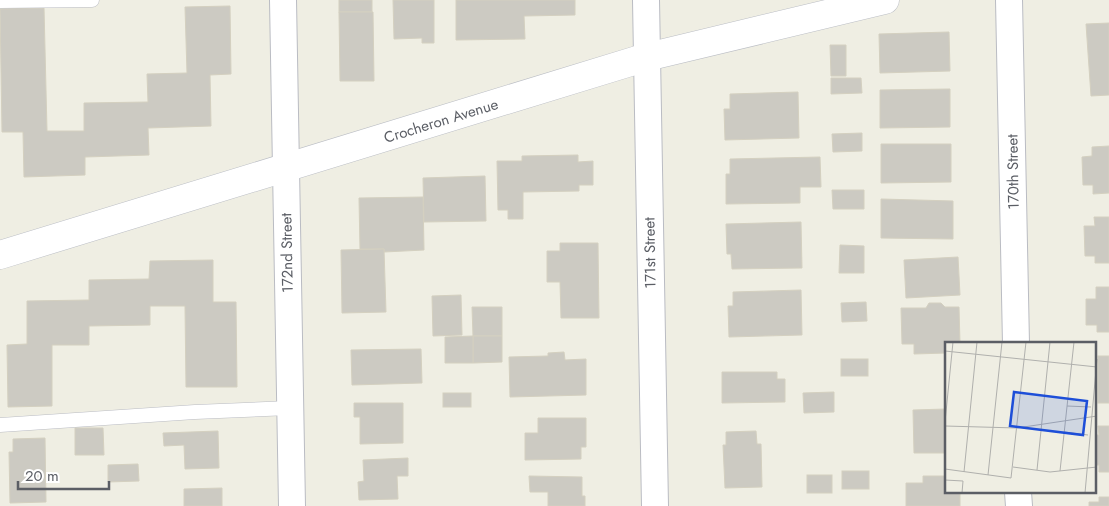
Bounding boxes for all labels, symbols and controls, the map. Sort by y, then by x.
street label: Crocheron Avenue [381,93,501,149]
street label: 170th Street [1001,134,1025,210]
street label: 172nd Street [275,212,299,293]
street label: 171st Street [638,217,662,289]
inset map [945,342,1096,494]
scale bar [18,458,109,490]
text: 20 m [25,465,59,487]

